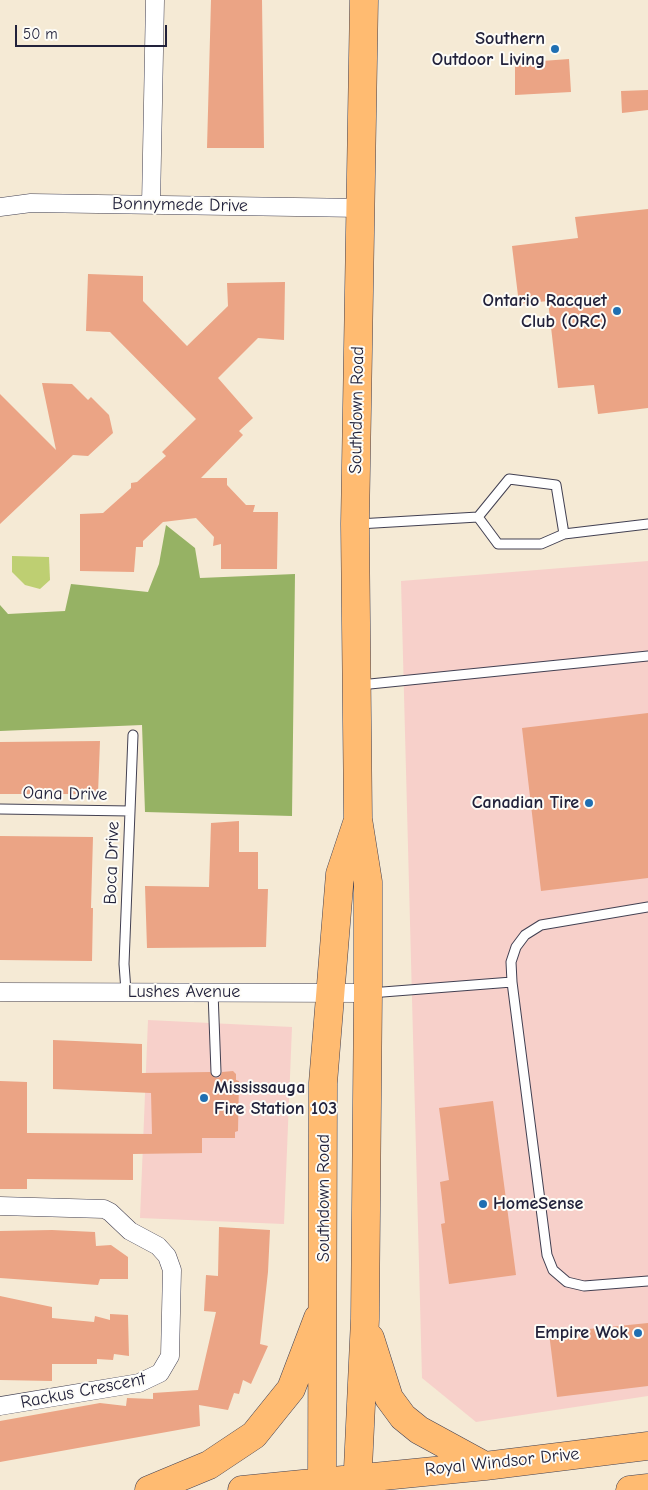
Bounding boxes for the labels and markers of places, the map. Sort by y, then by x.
place label: Southern Outdoor Living [432,28,545,70]
marker: Southern Outdoor Living [549,43,561,55]
place label: Ontario Racquet Club (ORC) [482,290,607,332]
marker: Ontario Racquet Club (ORC) [611,305,623,317]
place label: Canadian Tire [472,792,579,814]
marker: Canadian Tire [583,797,595,809]
place label: Mississauga Fire Station 103 [214,1077,337,1120]
marker: Mississauga Fire Station 103 [198,1092,210,1104]
place label: HomeSense [493,1193,583,1215]
marker: HomeSense [477,1198,489,1210]
place label: Empire Wok [535,1322,628,1344]
marker: Empire Wok [632,1327,644,1339]

